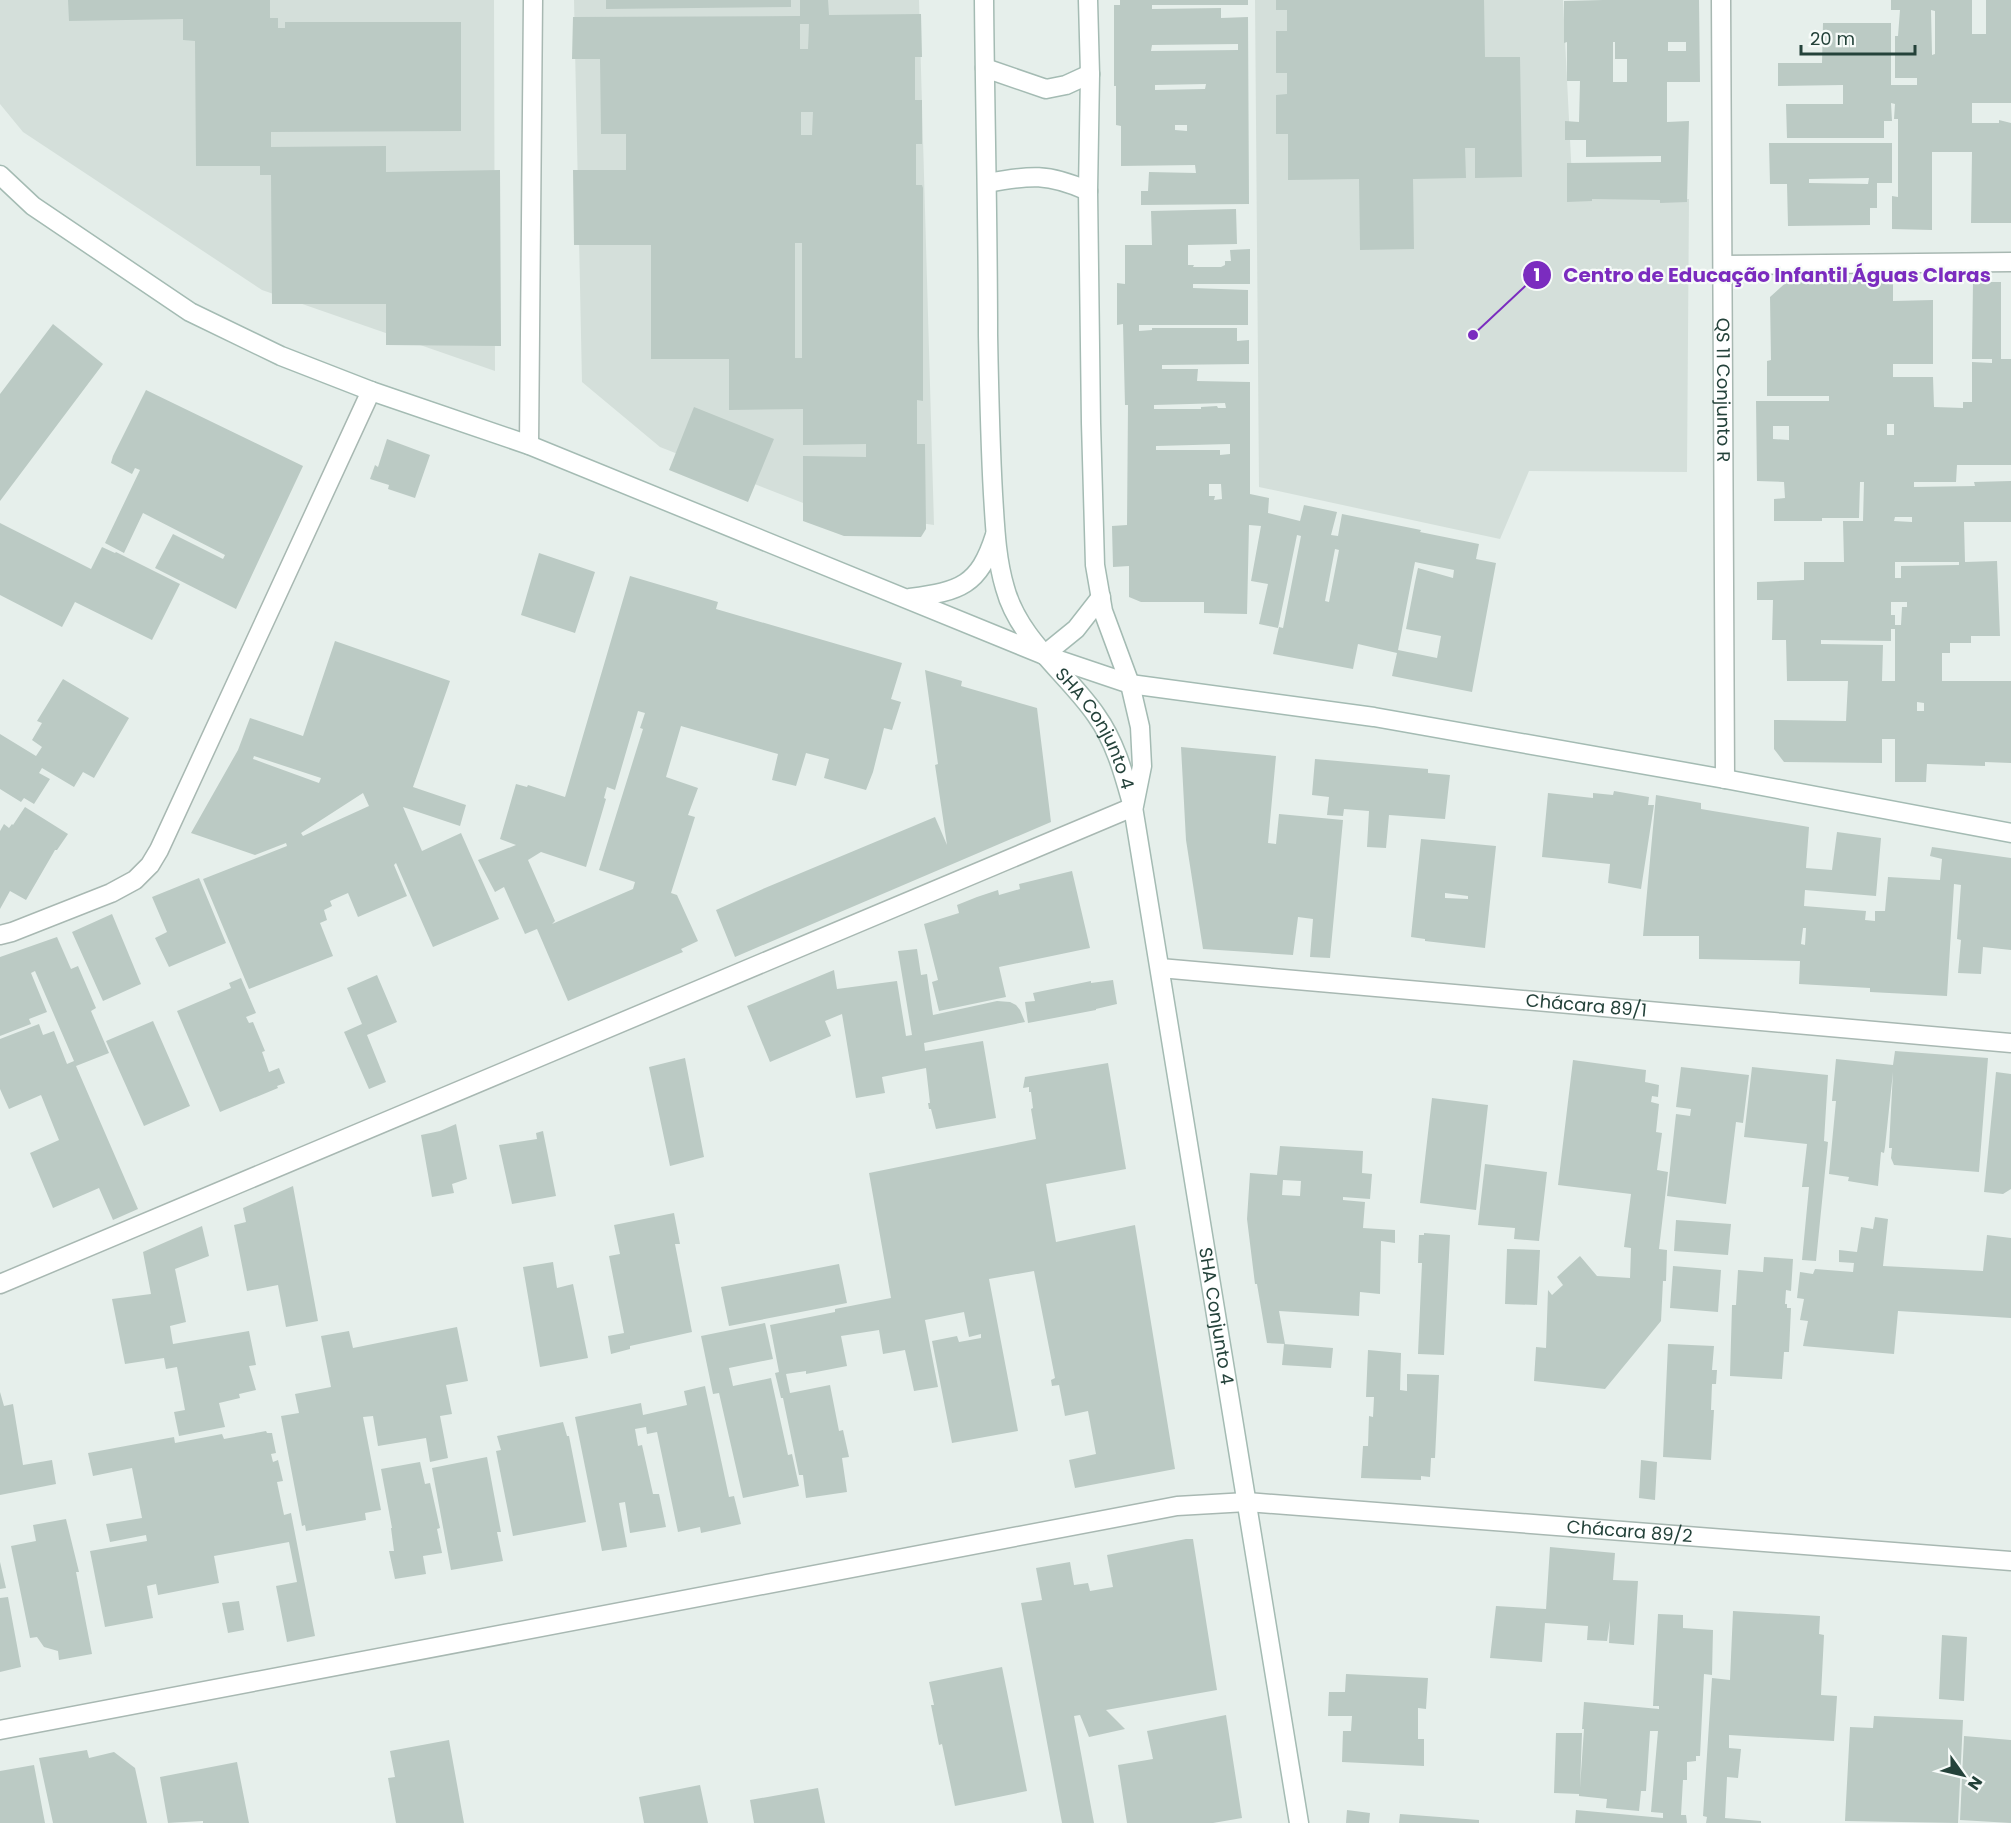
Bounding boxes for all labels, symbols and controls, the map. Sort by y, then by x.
scale bar [1801,18,1915,56]
text: 20 m [1810,26,1855,51]
callout: Centro de Educação Infantil Águas Claras [1522,256,2003,294]
text: Centro de Educação Infantil Águas Claras [1563,261,1991,289]
text: 1 [1534,262,1540,287]
street label: QS 11 Conjunto R [1711,318,1736,462]
street label: SHA Conjunto 4 [1050,662,1140,792]
street label: Chácara 89/1 [1525,987,1648,1023]
street label: SHA Conjunto 4 [1193,1245,1240,1386]
street label: Chácara 89/2 [1566,1514,1693,1548]
north arrow [1933,1745,1993,1805]
text: N [1962,1772,1988,1795]

